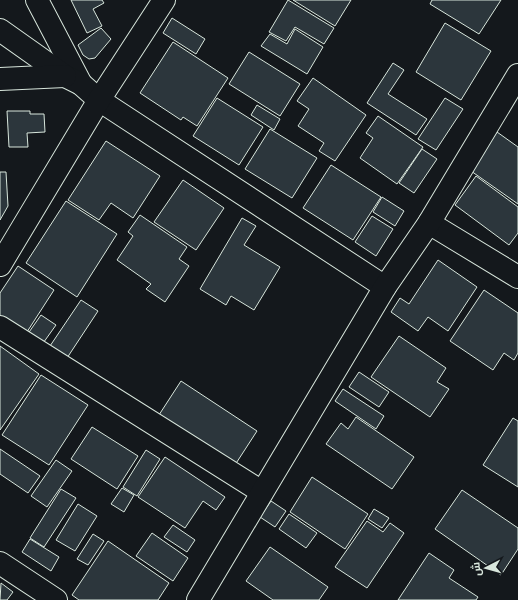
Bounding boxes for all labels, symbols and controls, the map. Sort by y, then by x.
north arrow [466,548,506,588]
text: ش [468,561,484,577]

